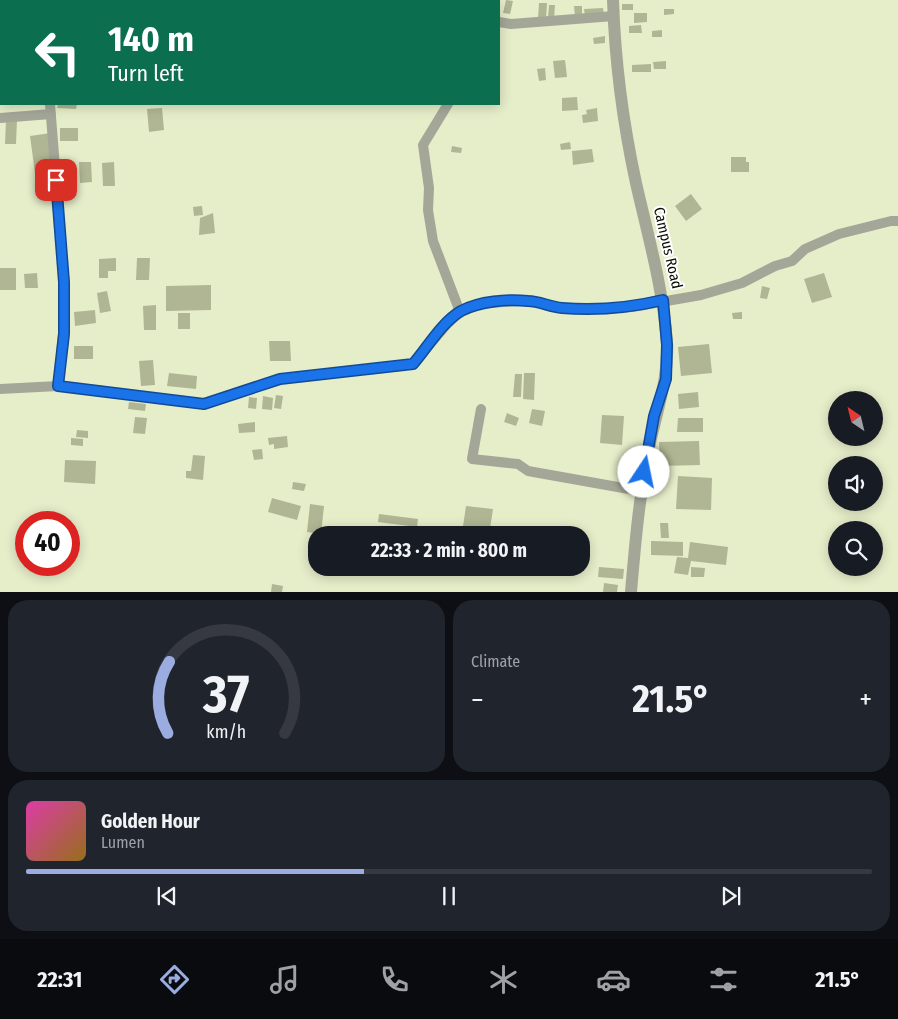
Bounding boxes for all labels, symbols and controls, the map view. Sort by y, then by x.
text: 140 m [108,18,194,60]
icon: left [25,20,90,85]
text: Turn left [108,60,184,87]
pin [35,159,77,201]
icon: arrive [42,166,70,194]
street label: Campus Road [650,205,686,291]
north arrow [828,391,882,446]
map controls [828,391,883,576]
position arrow [617,445,669,497]
button: sound [828,456,883,511]
speed limit sign: 40 [15,511,80,576]
button: search [828,521,883,576]
text: 22:33 · 2 min · 800 m [371,539,527,562]
text: Climate [471,652,520,671]
text: 37 [202,663,250,726]
text: 21.5° [632,676,711,722]
text: − [471,683,484,716]
text: + [859,683,872,716]
text: km/h [207,721,246,743]
text: Golden Hour [101,810,200,833]
text: Lumen [101,833,145,852]
icon: previous [153,882,181,910]
icon: pause [435,882,463,910]
icon: next [717,882,745,910]
icon: directions [157,962,192,997]
icon: music [267,962,302,997]
icon: phone [377,962,412,997]
icon: climate [486,962,521,997]
icon: car [596,962,631,997]
icon: filters [706,962,741,997]
text: 22:31 [37,966,82,993]
text: 21.5° [815,966,861,993]

